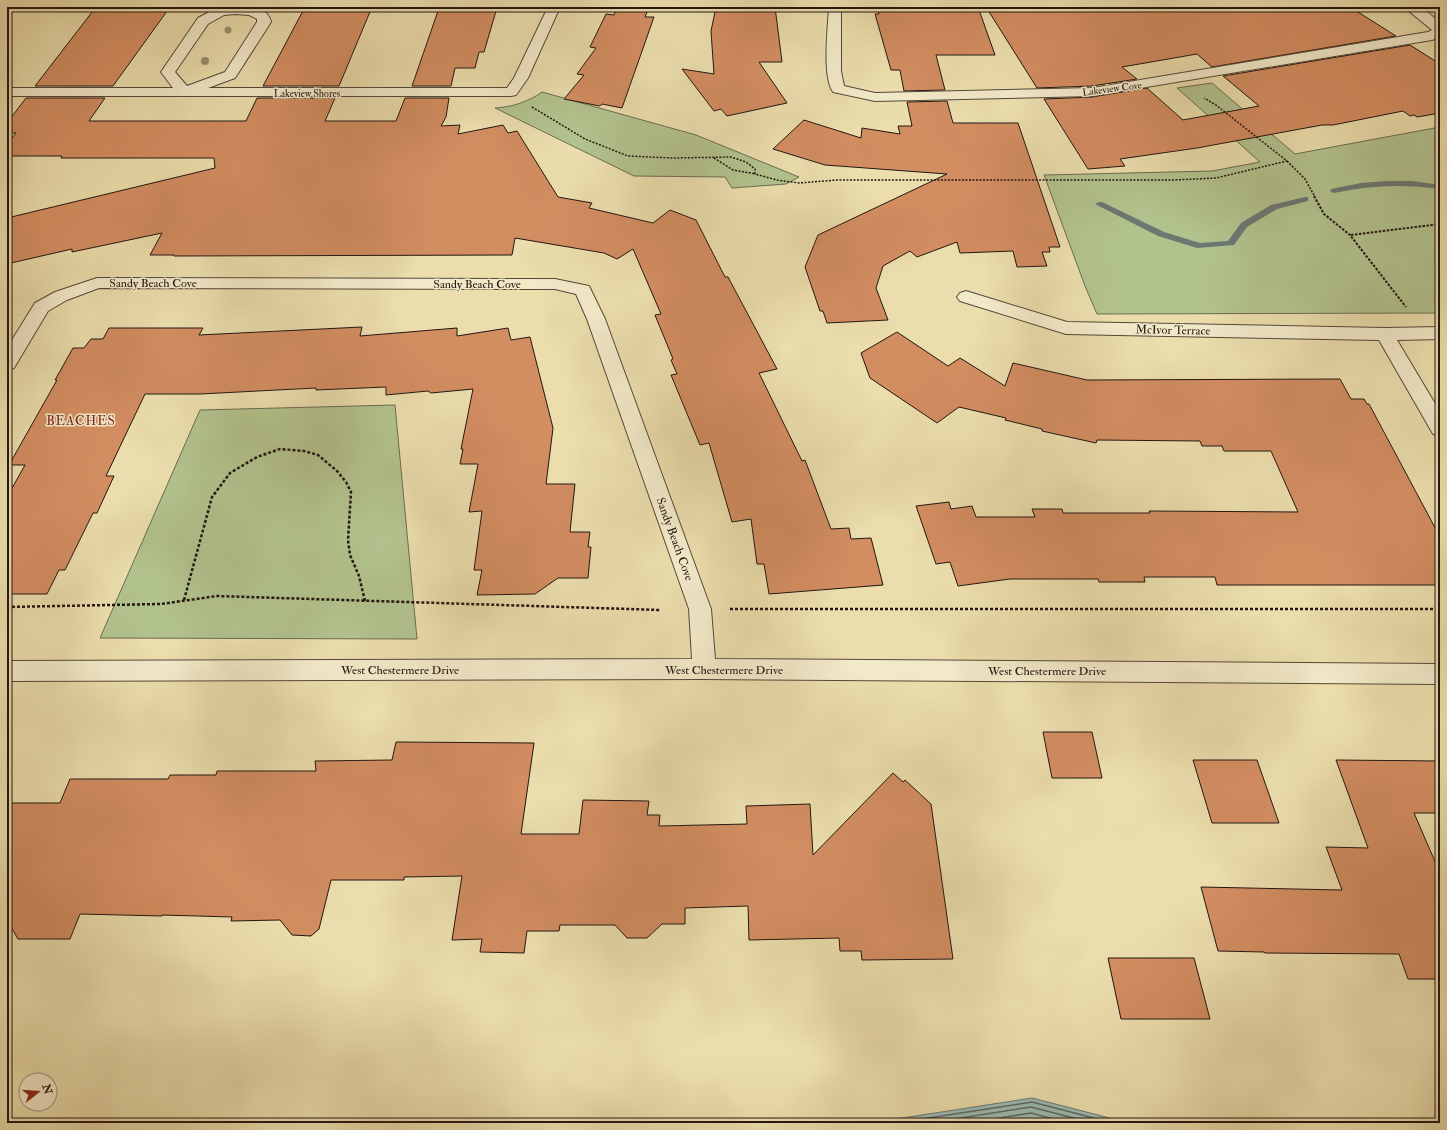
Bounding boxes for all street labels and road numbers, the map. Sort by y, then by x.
street label: Lakeview Cove [1082,79,1143,99]
street label: Lakeview Shores [274,88,341,100]
street label: Sandy Beach Cove [109,276,197,291]
street label: Sandy Beach Cove [433,277,521,292]
street label: McIvor Terrace [1135,322,1211,339]
street label: Sandy Beach Cove [653,495,697,583]
street label: West Chestermere Drive [340,663,459,678]
street label: West Chestermere Drive [664,663,783,678]
street label: West Chestermere Drive [987,664,1106,679]

